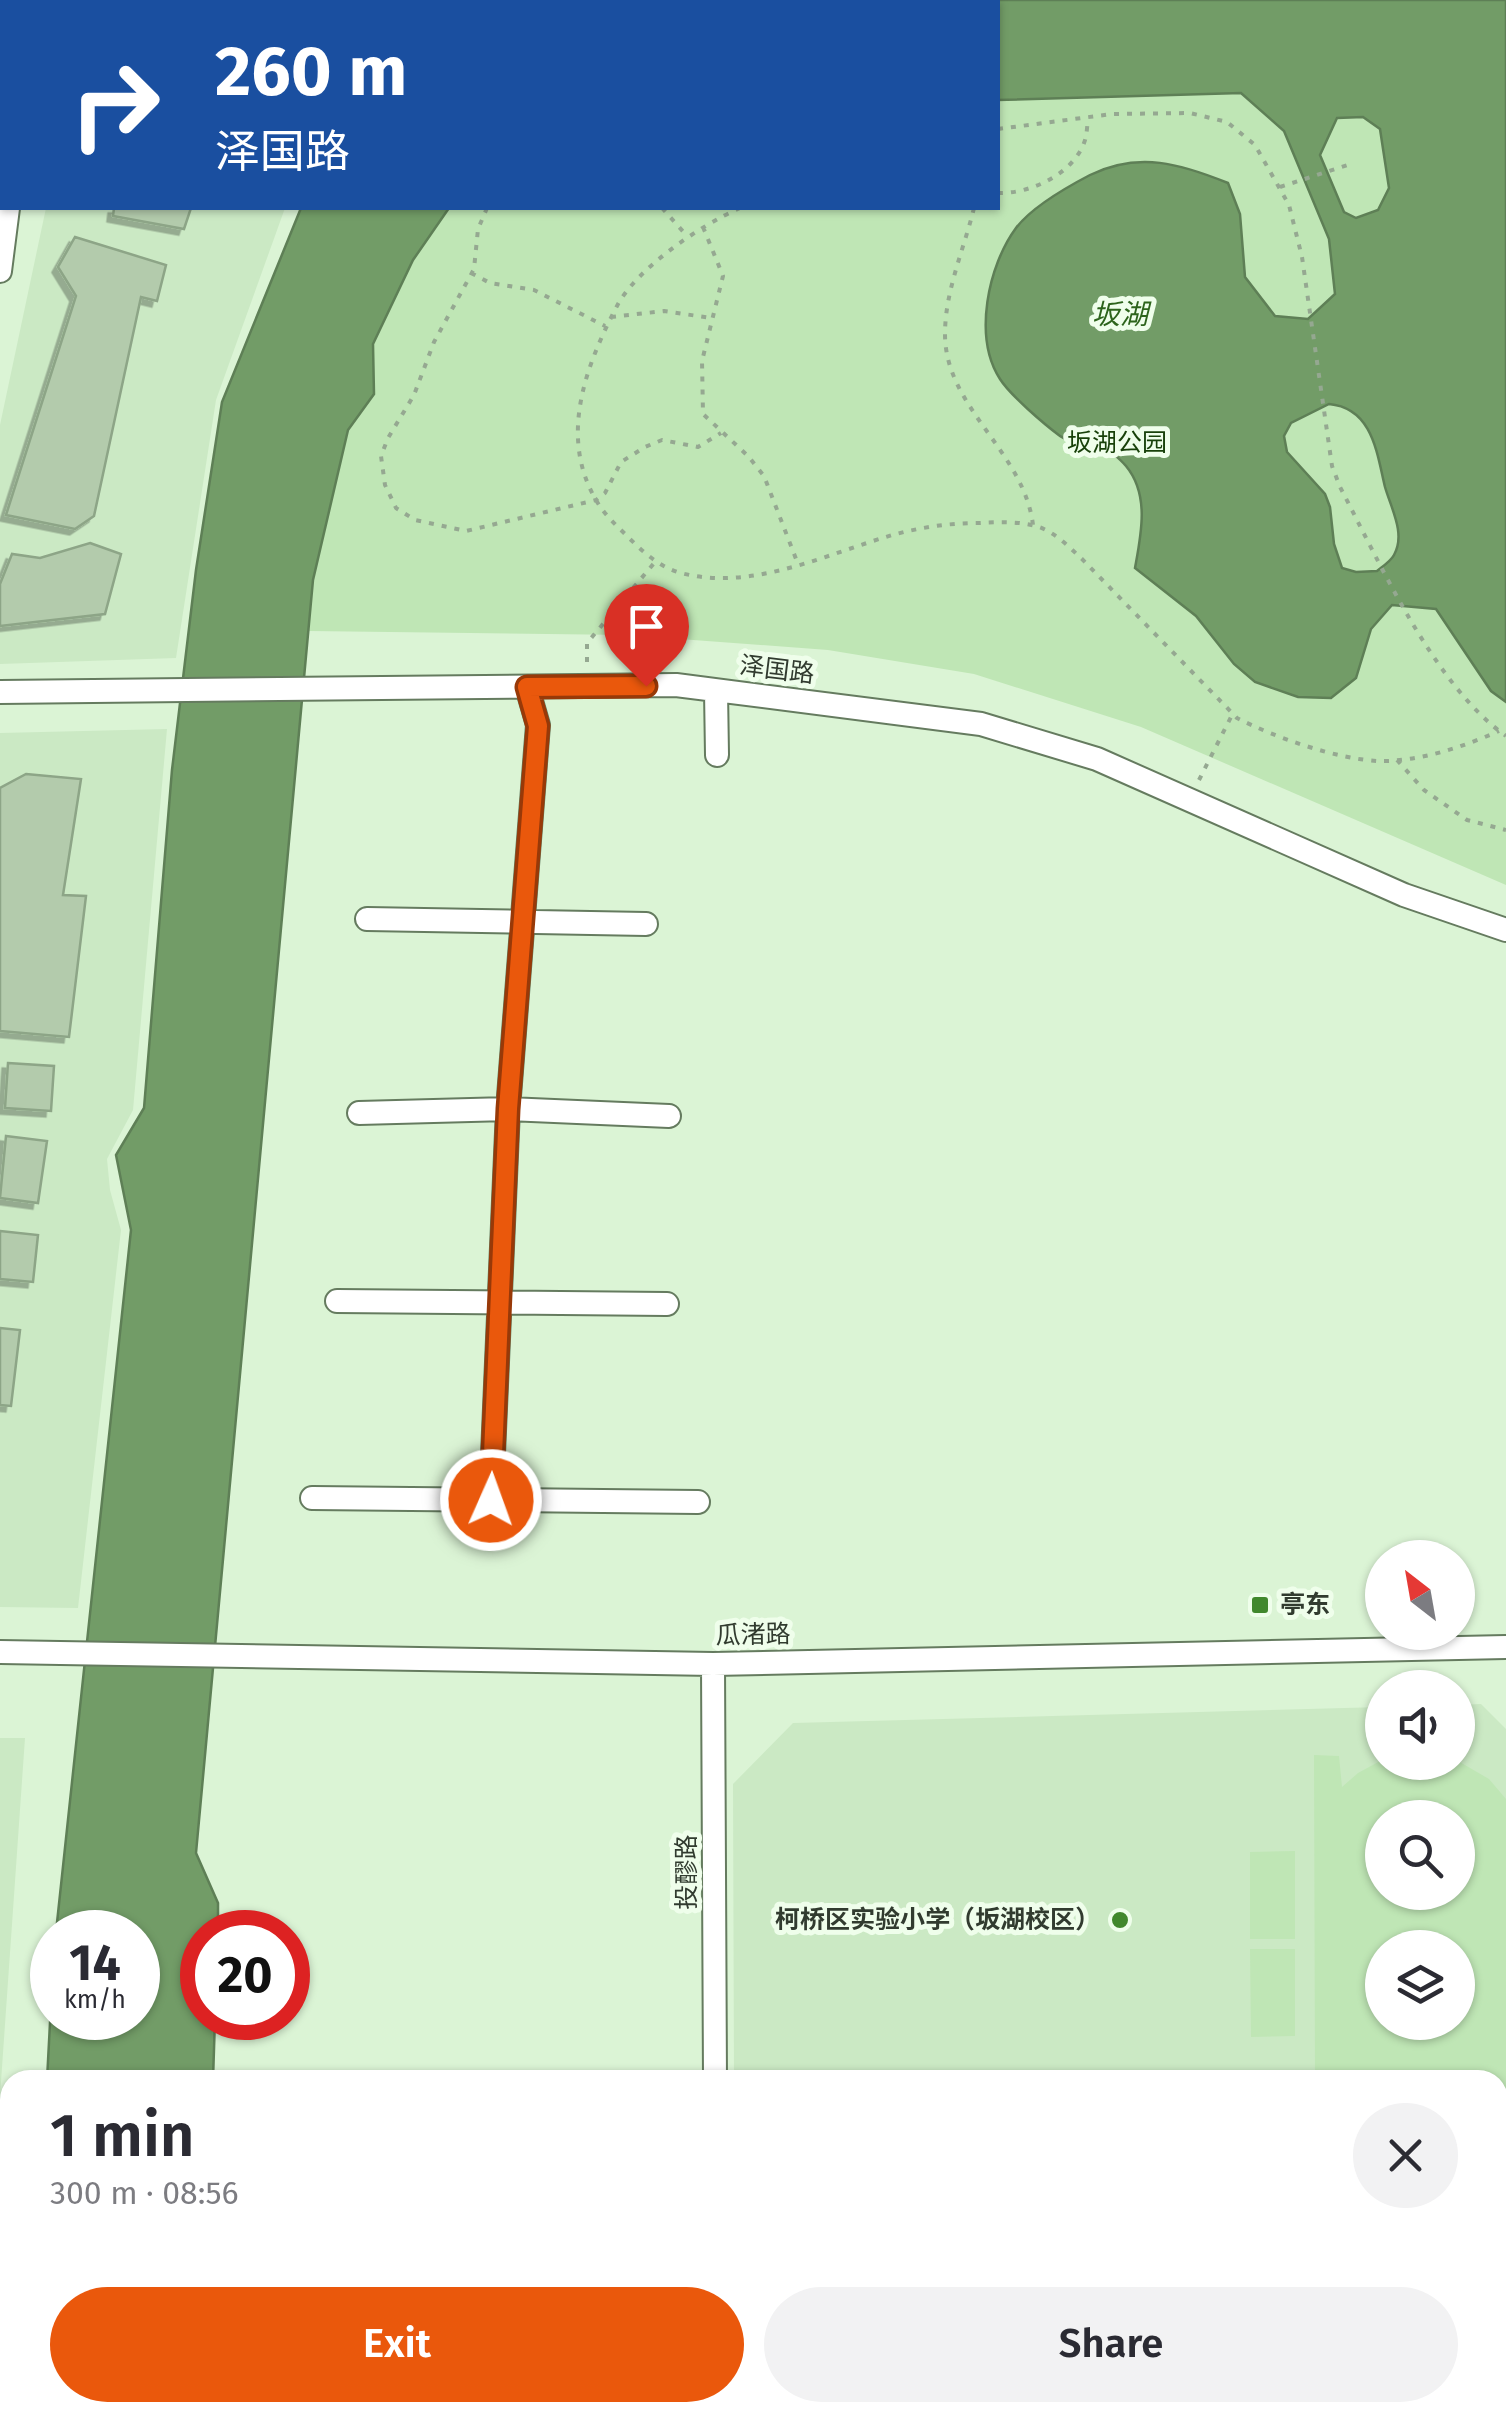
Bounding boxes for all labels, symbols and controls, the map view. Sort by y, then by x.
text: 260 m [215,30,407,114]
icon: right [50,40,180,170]
text: 泽国路 [215,125,350,179]
water label: 坂湖 [1092,298,1152,331]
park label: 坂湖公园 [1067,428,1167,458]
pin [604,584,689,687]
icon: arrive [619,599,674,654]
street label: 泽国路 [738,651,816,689]
position arrow [439,1448,543,1552]
north arrow [1365,1540,1475,1650]
map controls [1365,1540,1475,2040]
place label: 亭东 [1280,1590,1330,1620]
marker: 亭东 [1249,1594,1271,1616]
street label: 瓜渚路 [715,1619,791,1651]
button: sound [1365,1670,1475,1780]
button: search [1365,1800,1475,1910]
street label: 投醪路 [672,1834,702,1910]
place label: 柯桥区实验小学（坂湖校区） [775,1905,1100,1935]
marker: 柯桥区实验小学（坂湖校区） [1109,1909,1131,1931]
speed limit sign: 20 [180,1910,310,2040]
button: layers [1365,1930,1475,2040]
text: 14 [69,1933,121,1993]
text: km/h [64,1985,126,2015]
text: 1 min [50,2100,195,2172]
button: close [1353,2103,1458,2208]
text: 300 m · 08:56 [50,2174,239,2212]
button: Exit [50,2287,744,2402]
button: Share [764,2287,1458,2402]

